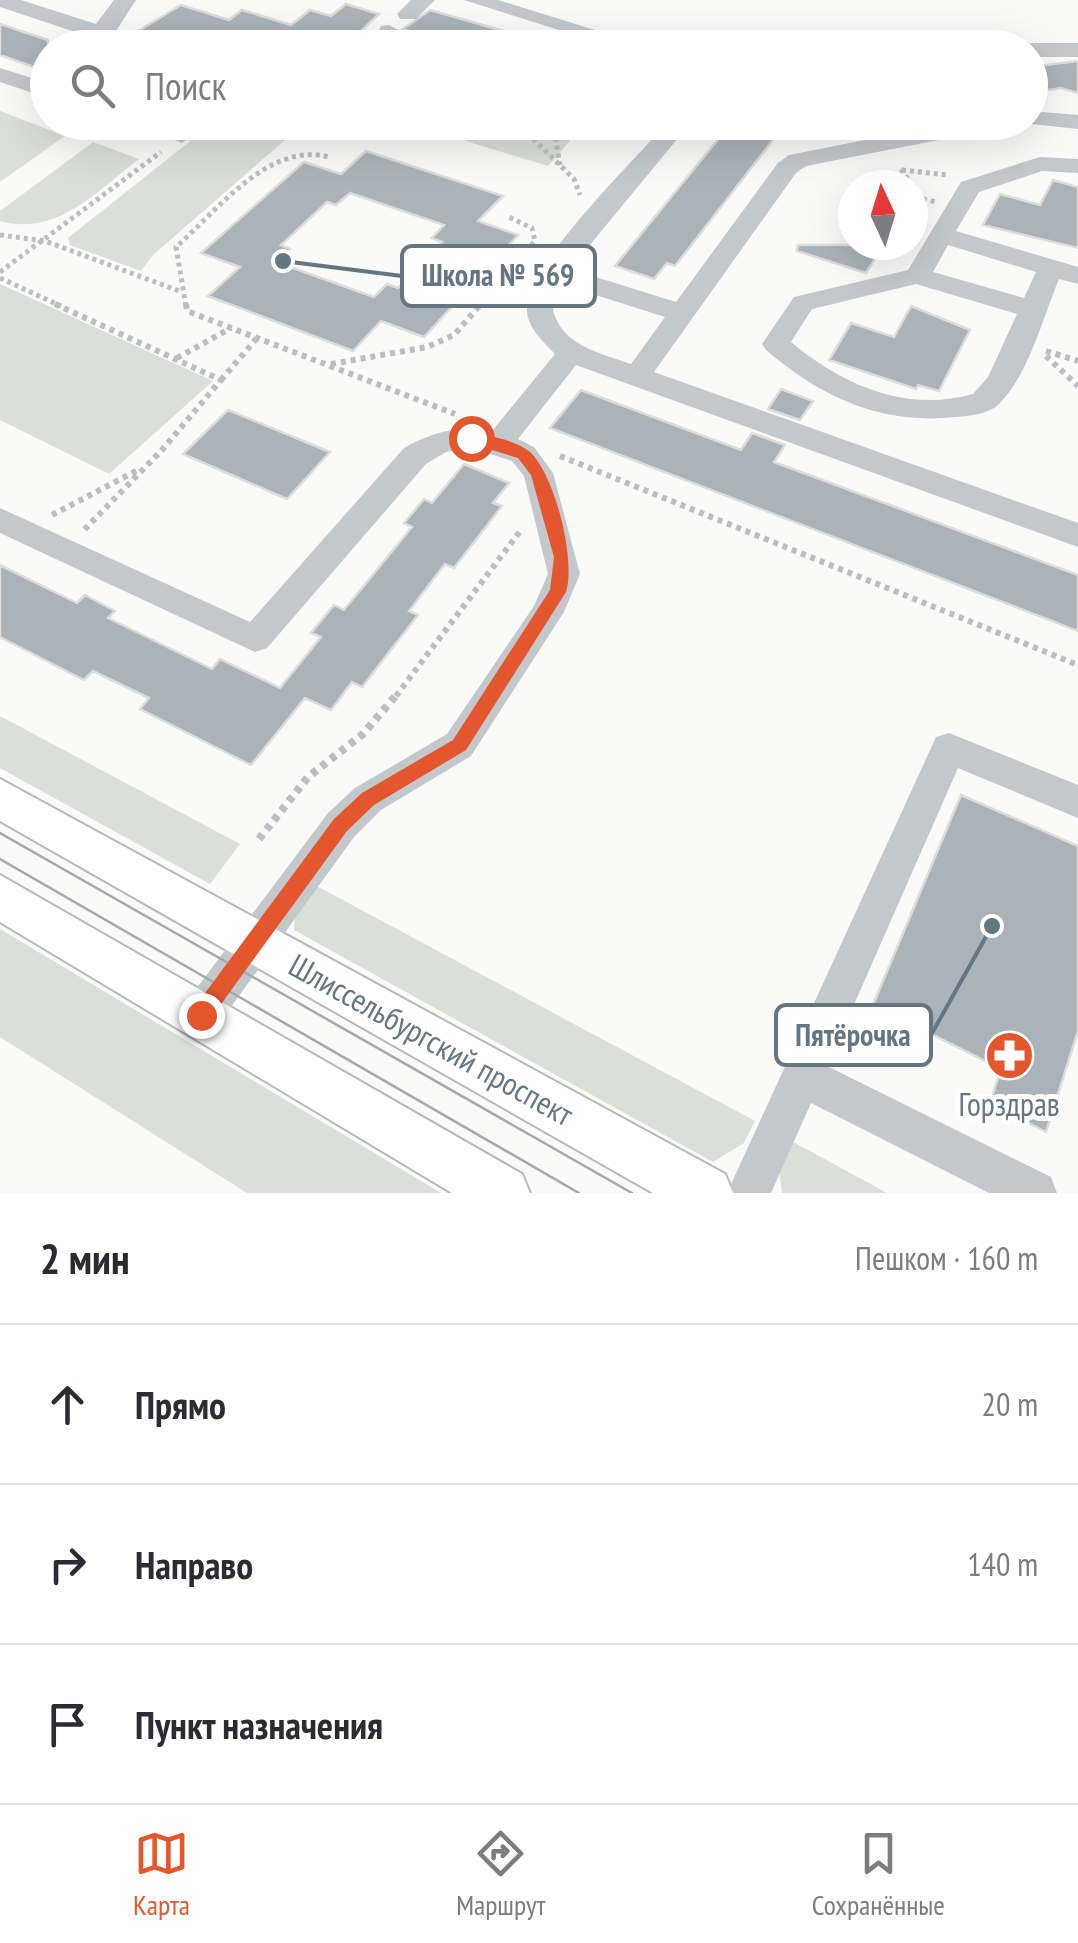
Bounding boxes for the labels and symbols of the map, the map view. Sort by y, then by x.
north arrow [838,170,928,260]
callout: Школа № 569 [402,246,595,306]
text: Школа № 569 [422,255,574,294]
route start [449,416,495,462]
street label: Шлиссельбургский проспект [282,944,582,1135]
route end [179,993,225,1039]
callout: Пятёрочка [776,1005,931,1065]
text: Пятёрочка [795,1015,911,1054]
pharmacy icon: Горздрав [983,1029,1035,1081]
place label: Горздрав [958,1083,1060,1125]

